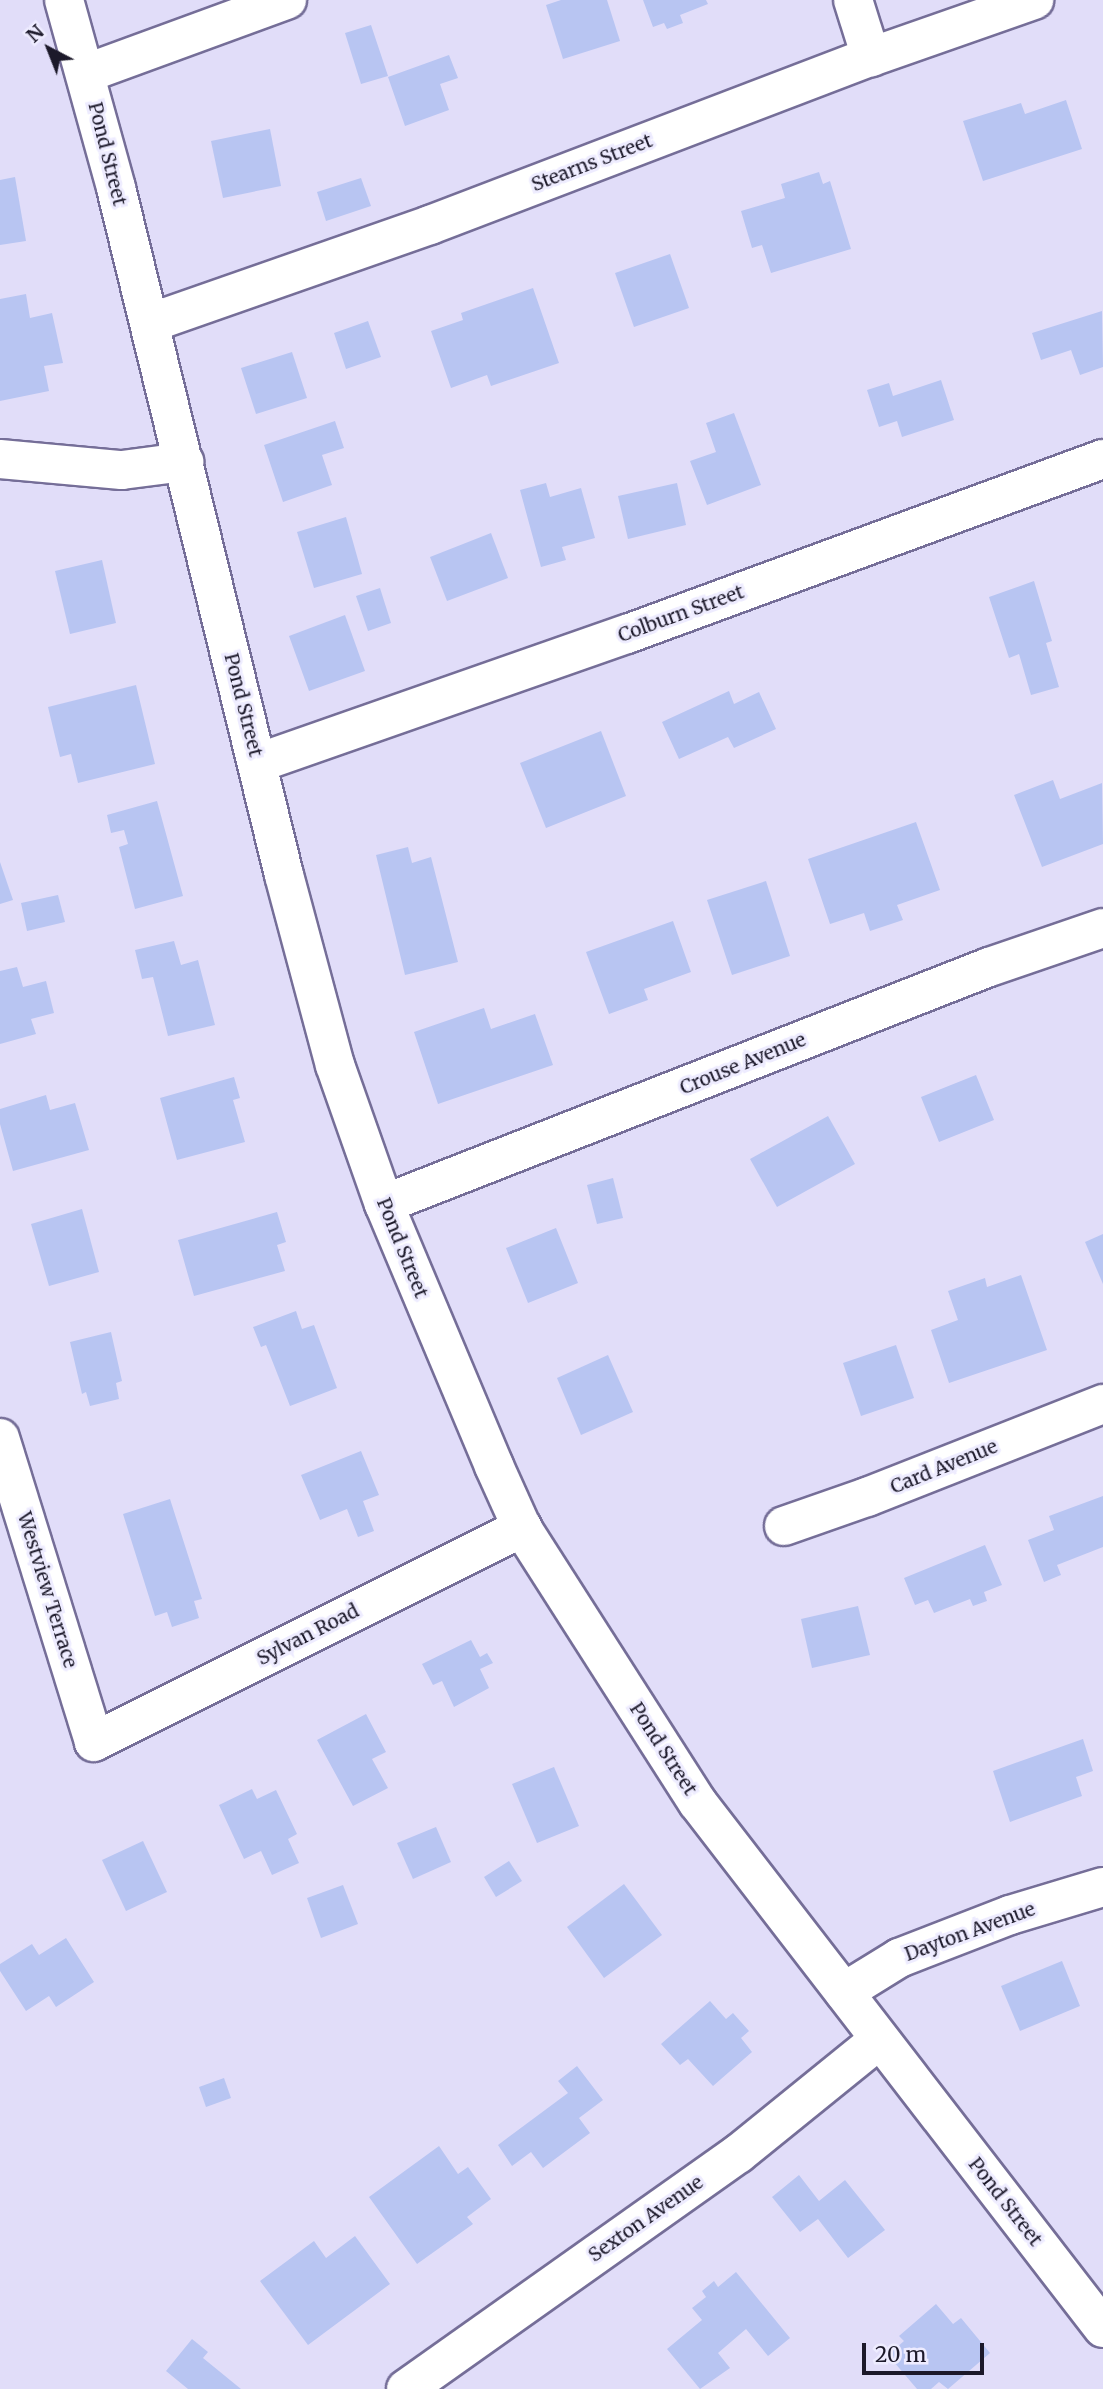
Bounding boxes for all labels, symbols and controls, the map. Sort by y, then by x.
north arrow [14,14,84,84]
text: N [21,19,49,47]
street label: Pond Street [83,100,131,208]
street label: Stearns Street [528,129,656,197]
street label: Colburn Street [615,581,747,647]
street label: Pond Street [219,651,267,759]
street label: Crouse Avenue [677,1028,809,1100]
street label: Pond Street [372,1195,432,1301]
street label: Card Avenue [887,1435,1001,1499]
street label: Westview Terrace [12,1509,82,1671]
street label: Sylvan Road [253,1600,363,1670]
street label: Pond Street [625,1698,701,1800]
street label: Dayton Avenue [902,1898,1038,1966]
street label: Pond Street [963,2153,1047,2251]
street label: Sexton Avenue [584,2171,708,2267]
scale bar [865,2330,988,2374]
text: 20 m [875,2341,926,2368]

